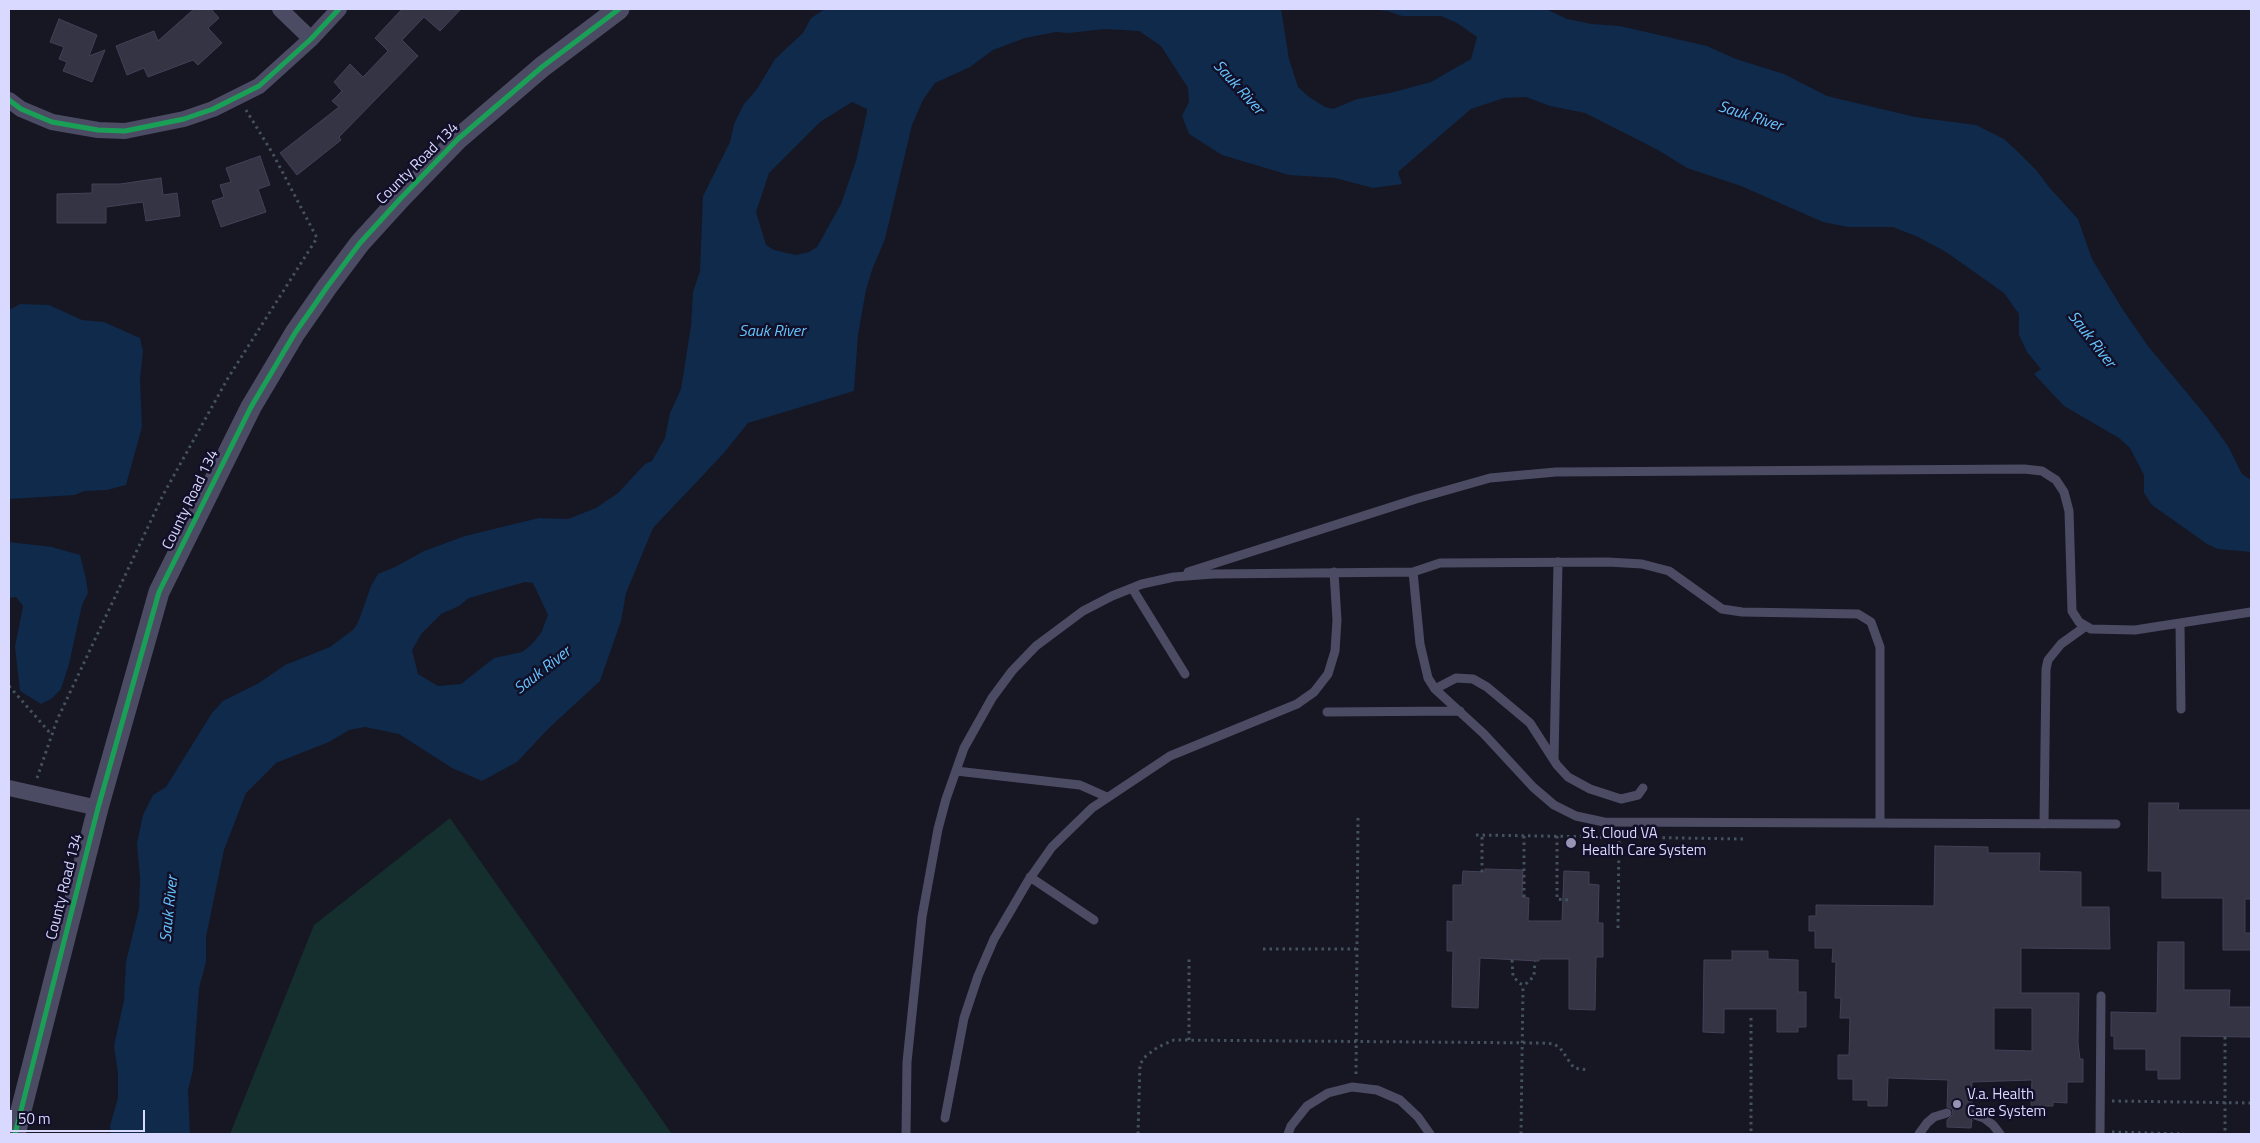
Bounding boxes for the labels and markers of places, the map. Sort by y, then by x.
place label: St. Cloud VA Health Care System [1582,825,1706,860]
marker: St. Cloud VA Health Care System [1564,836,1578,850]
place label: V.a. Health Care System [1967,1086,2046,1121]
marker: V.a. Health Care System [1951,1098,1963,1110]

